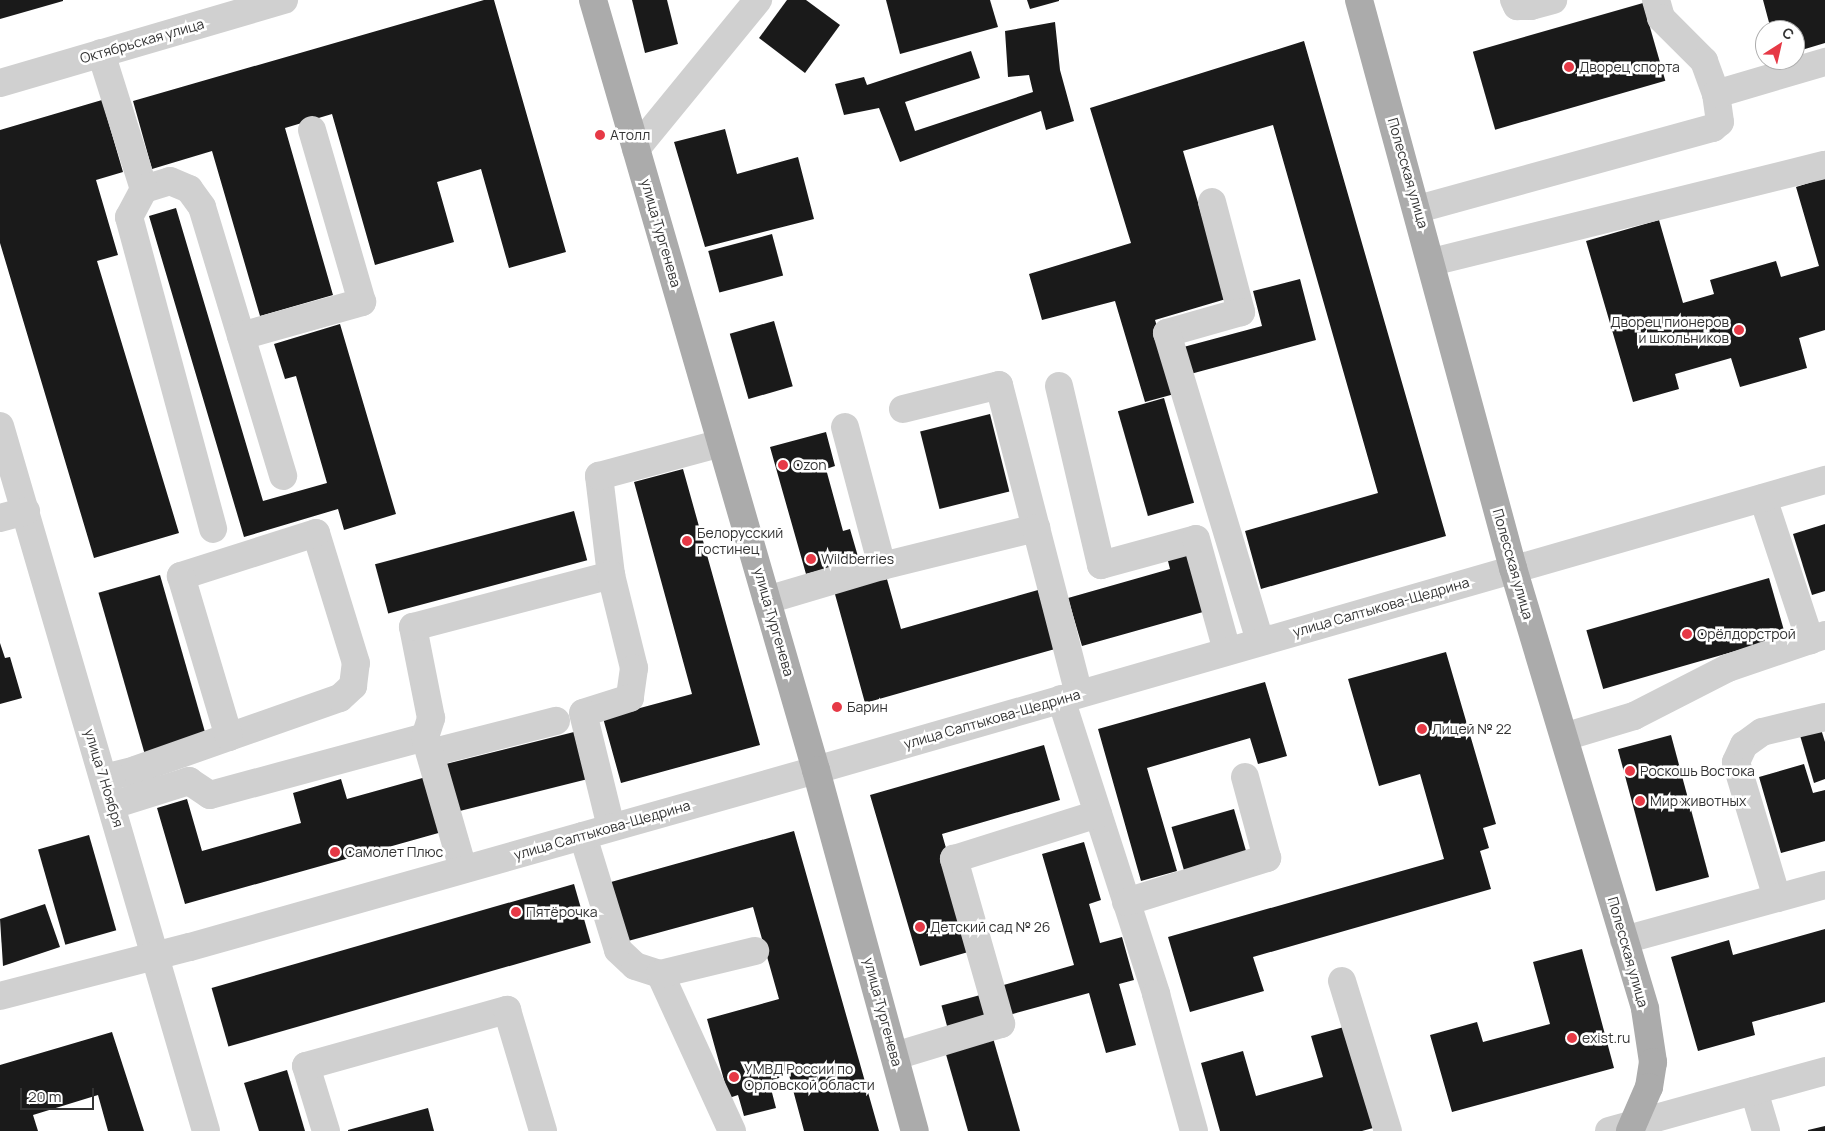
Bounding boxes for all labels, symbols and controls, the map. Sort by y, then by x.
street label: Октябрьская улица [78,15,206,67]
north arrow [1755,20,1805,70]
text: С [1779,22,1798,44]
place label: Дворец спорта [1579,59,1680,75]
marker: Дворец спорта [1563,61,1575,73]
street label: Полесская улица [1384,116,1432,230]
place label: Атолл [610,127,650,143]
marker: Атолл [594,129,606,141]
street label: улица Тургенева [638,177,684,289]
place label: Дворец пионеров и школьников [1610,314,1729,347]
marker: Дворец пионеров и школьников [1733,324,1745,336]
place label: Ozon [793,457,827,473]
marker: Ozon [777,459,789,471]
street label: Полесская улица [1489,507,1537,621]
place label: Белорусский гостинец [697,525,783,558]
marker: Белорусский гостинец [681,535,693,547]
place label: Wildberries [821,551,894,567]
marker: Wildberries [805,553,817,565]
street label: улица Тургенева [751,566,797,678]
street label: улица Салтыкова-Щедрина [1291,574,1471,640]
place label: Орёлдорстрой [1697,626,1796,642]
marker: Орёлдорстрой [1681,628,1693,640]
street label: улица Салтыкова-Щедрина [902,686,1082,752]
place label: Барин [847,699,888,715]
marker: Барин [831,701,843,713]
place label: Лицей № 22 [1432,721,1512,737]
marker: Лицей № 22 [1416,723,1428,735]
street label: улица 7 Ноября [81,727,127,829]
place label: Роскошь Востока [1640,763,1755,779]
marker: Роскошь Востока [1624,765,1636,777]
place label: Мир животных [1650,793,1746,809]
marker: Мир животных [1634,795,1646,807]
street label: улица Салтыкова-Щедрина [512,797,692,863]
place label: Самолет Плюс [345,844,443,860]
marker: Самолет Плюс [329,846,341,858]
street label: Полесская улица [1604,895,1652,1009]
place label: Пятёрочка [526,904,598,920]
marker: Пятёрочка [510,906,522,918]
place label: Детский сад № 26 [930,919,1050,935]
marker: Детский сад № 26 [914,921,926,933]
street label: улица Тургенева [860,956,906,1068]
place label: exist.ru [1582,1030,1630,1046]
marker: exist.ru [1566,1032,1578,1044]
place label: УМВД России по Орловской области [744,1061,875,1094]
marker: УМВД России по Орловской области [728,1071,740,1083]
scale bar [22,1078,96,1110]
text: 20 m [28,1086,61,1107]

